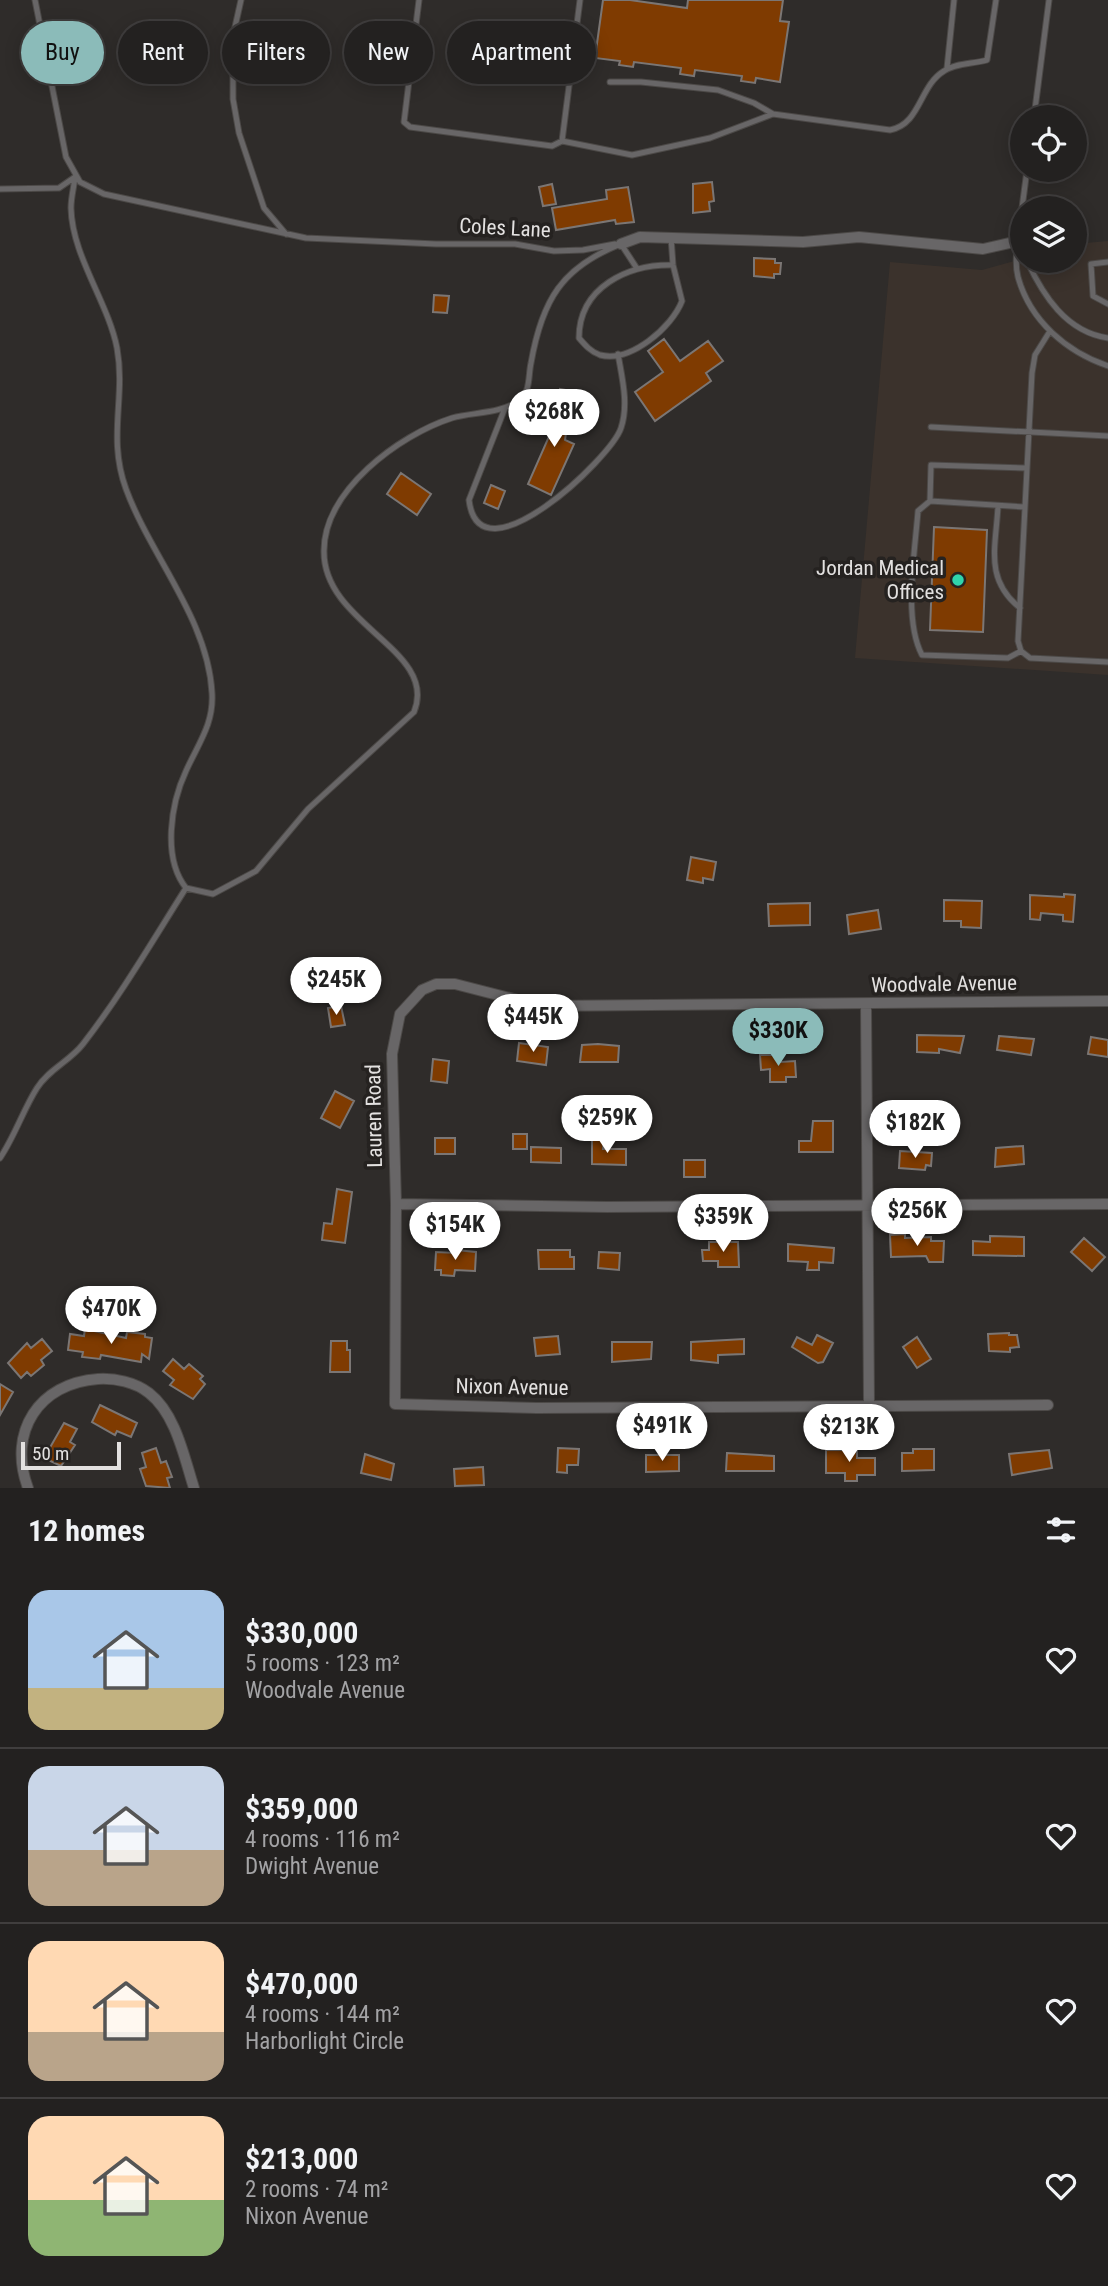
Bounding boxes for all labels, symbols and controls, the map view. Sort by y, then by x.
chip: Buy [21,21,104,84]
chip: Rent [118,21,208,84]
chip: Filters [222,21,330,84]
chip: New [344,21,433,84]
chip: Apartment [447,21,596,84]
map controls [1010,105,1087,273]
button: locate [1010,105,1087,182]
button: layers [1010,196,1087,273]
street label: Coles Lane [459,214,551,242]
pin: $268K [505,390,603,449]
text: $268K [524,398,584,425]
place label: Jordan Medical Offices [816,556,944,604]
marker: Jordan Medical Offices [950,572,966,588]
pin: $245K [287,958,385,1017]
text: $245K [306,966,366,993]
street label: Woodvale Avenue [871,971,1017,997]
pin: $445K [484,995,582,1054]
text: $445K [503,1003,563,1030]
pin: $330K [729,1009,827,1068]
text: $330K [748,1017,808,1044]
street label: Lauren Road [361,1064,387,1168]
pin: $259K [558,1096,656,1155]
pin: $182K [866,1100,964,1160]
text: $259K [577,1104,637,1131]
text: $182K [885,1109,945,1136]
pin: $256K [868,1188,966,1248]
pin: $359K [674,1194,772,1254]
text: $256K [887,1197,947,1224]
pin: $154K [406,1202,504,1262]
text: $359K [693,1203,753,1230]
text: $154K [425,1211,485,1238]
pin: $470K [62,1286,160,1346]
text: $470K [81,1295,141,1322]
street label: Nixon Avenue [455,1374,569,1400]
pin: $491K [613,1404,711,1463]
pin: $213K [800,1404,898,1464]
text: $491K [632,1412,692,1439]
text: $213K [819,1413,879,1440]
scale bar [21,1439,121,1471]
text: 50 m [32,1442,69,1465]
icon: filters [1042,1511,1080,1549]
text: 12 homes [28,1513,145,1548]
text: $330,000 [245,1615,358,1650]
icon: home [84,1618,168,1702]
icon: heart [1042,1641,1080,1679]
text: 5 rooms · 123 m² [245,1650,400,1677]
text: Woodvale Avenue [245,1677,405,1704]
text: $359,000 [245,1791,358,1826]
icon: home [84,1794,168,1878]
icon: heart [1042,1817,1080,1855]
text: 4 rooms · 116 m² [245,1826,400,1853]
text: Dwight Avenue [245,1853,379,1880]
text: $470,000 [245,1966,358,2001]
icon: home [84,1969,168,2053]
icon: heart [1042,1992,1080,2030]
text: 4 rooms · 144 m² [245,2001,400,2028]
text: Harborlight Circle [245,2028,404,2055]
text: $213,000 [245,2141,358,2176]
icon: home [84,2144,168,2228]
icon: heart [1042,2167,1080,2205]
text: 2 rooms · 74 m² [245,2176,388,2203]
text: Nixon Avenue [245,2203,369,2230]

